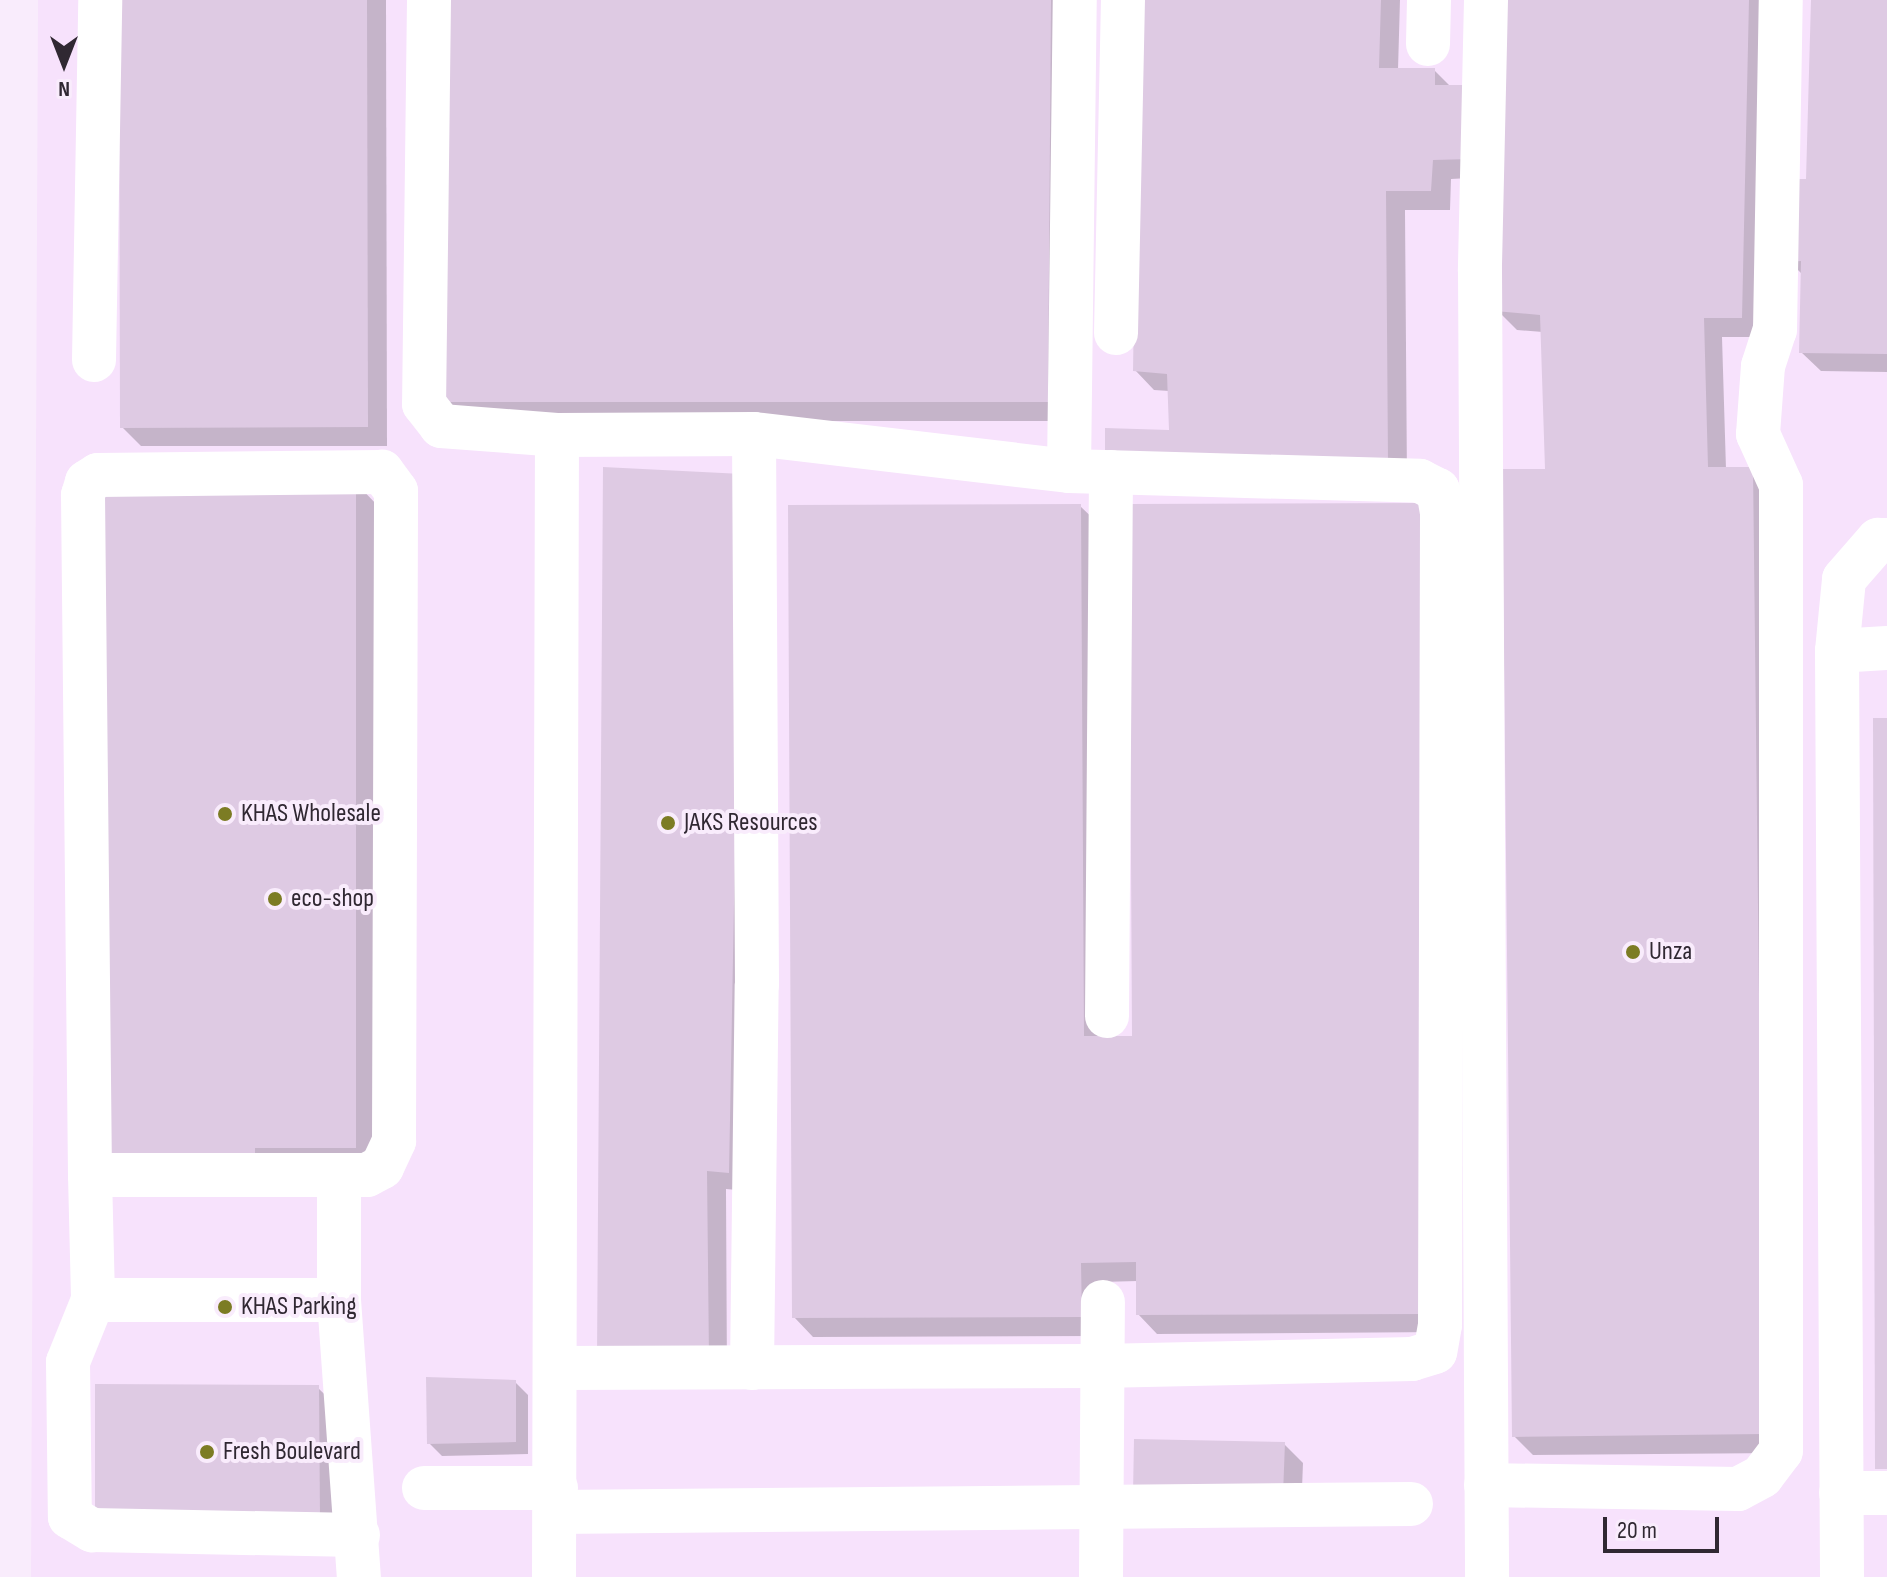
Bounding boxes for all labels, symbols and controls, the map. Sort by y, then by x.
north arrow [24,24,104,104]
text: N [58,75,70,102]
place label: KHAS Wholesale [241,798,381,830]
marker: KHAS Wholesale [216,805,234,823]
place label: JAKS Resources [684,807,818,839]
marker: JAKS Resources [659,814,677,832]
place label: eco-shop [291,883,374,915]
marker: eco-shop [266,890,284,908]
place label: Unza [1649,936,1692,968]
marker: Unza [1624,943,1642,961]
place label: KHAS Parking [241,1291,357,1323]
marker: KHAS Parking [216,1298,234,1316]
place label: Fresh Boulevard [223,1436,361,1468]
marker: Fresh Boulevard [198,1443,216,1461]
scale bar [1607,1501,1723,1551]
text: 20 m [1617,1516,1657,1545]

